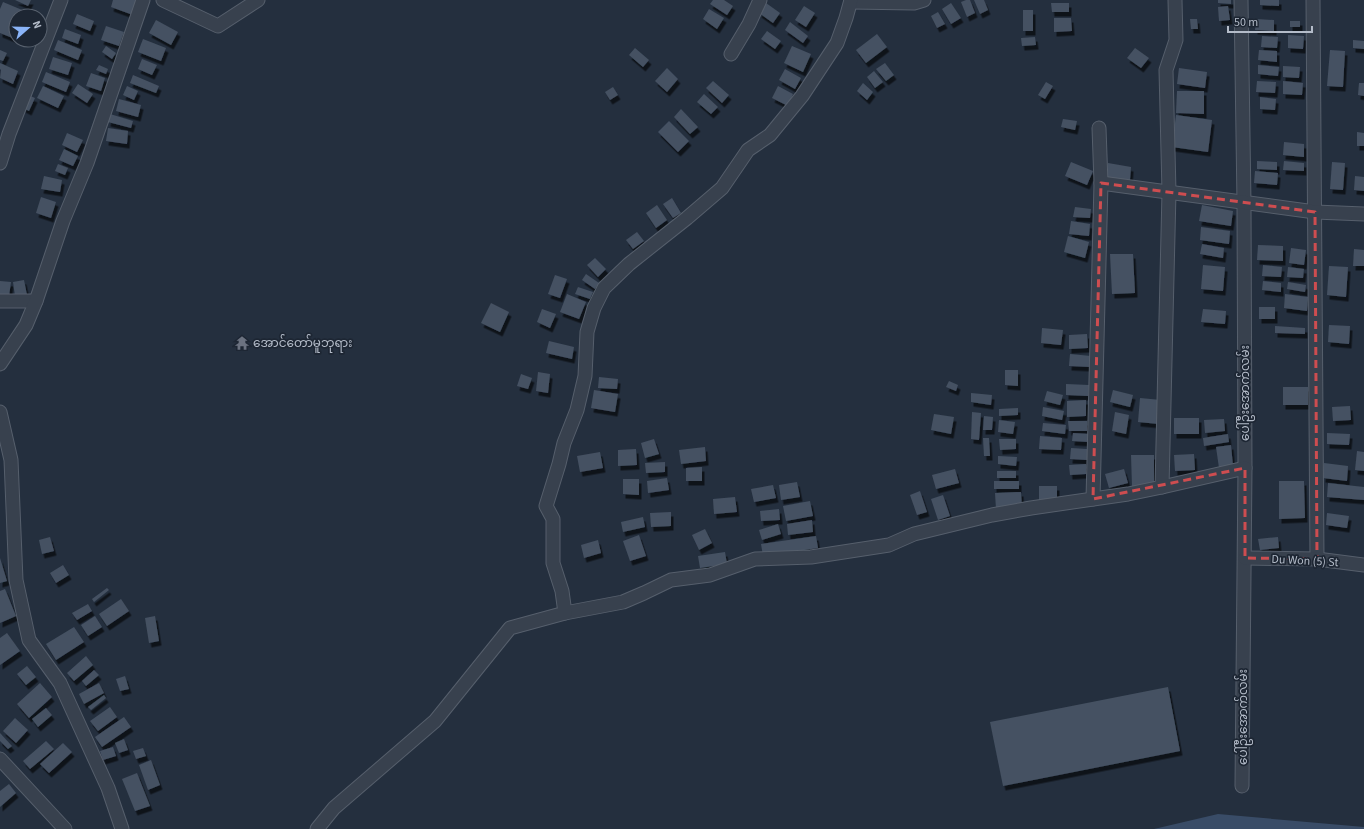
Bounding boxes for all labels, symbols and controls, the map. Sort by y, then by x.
north arrow [8,8,48,48]
scale bar [1228,8,1312,34]
text: 50 m [1234,14,1258,31]
text: N [29,19,45,31]
place label: အောင်တော်မူဘုရား [253,334,352,353]
temple icon: အောင်တော်မူဘုရား [234,335,250,351]
street label: ပေါ်ဦးအောက်လမ်း [1236,345,1255,441]
street label: Du Won (5) St [1271,551,1339,571]
street label: ပေါ်ဦးအောက်လမ်း [1234,669,1253,765]

